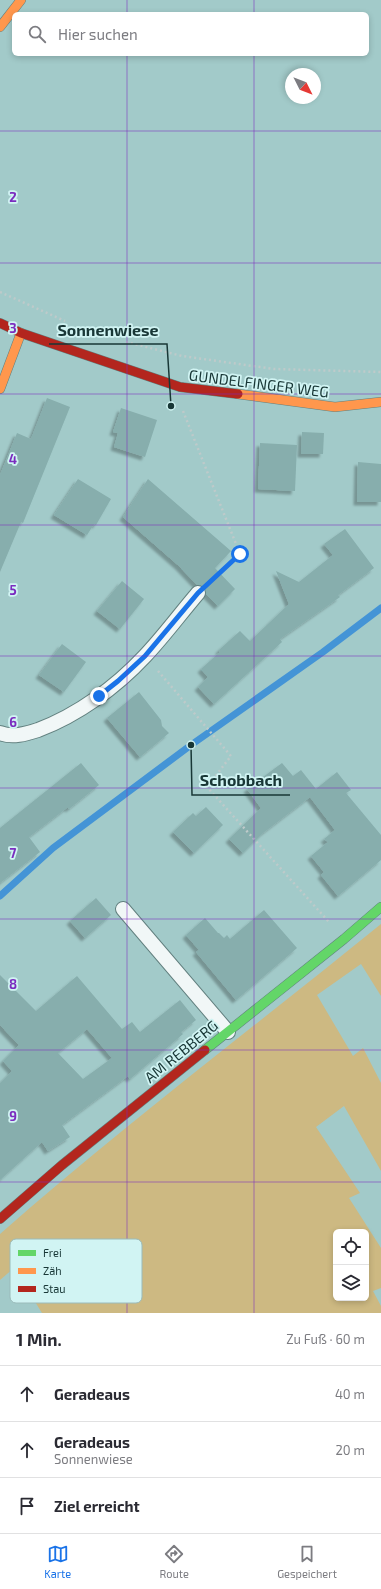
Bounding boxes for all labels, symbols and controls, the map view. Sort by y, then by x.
search box [12,12,369,56]
icon: search [26,23,48,45]
text: Hier suchen [58,25,138,43]
north arrow [285,68,321,104]
text: 2 [9,189,17,205]
callout: Sonnenwiese [49,316,167,344]
text: 3 [9,320,17,336]
text: Sonnenwiese [57,320,159,339]
street label: GUNDELFINGER WEG [188,365,330,401]
text: 4 [9,451,17,467]
route start [231,545,249,563]
text: 5 [9,582,17,598]
route end [90,687,108,705]
text: 6 [9,714,17,730]
callout: Schobbach [192,767,290,795]
text: Schobbach [200,770,282,789]
text: 7 [10,845,17,861]
text: 8 [9,976,17,992]
street label: AM REBBERG [141,1016,221,1086]
text: 9 [9,1108,17,1124]
map controls [333,1229,369,1301]
button: locate [333,1229,369,1265]
legend [10,1239,142,1303]
text: Frei [43,1246,62,1259]
text: Zäh [43,1264,62,1277]
button: layers [333,1265,369,1301]
text: Stau [43,1282,66,1295]
text: 1 Min. [16,1329,62,1349]
text: Zu Fuß · 60 m [286,1331,365,1347]
icon: ahead [16,1383,38,1405]
text: Geradeaus [54,1385,130,1403]
text: 40 m [335,1386,365,1402]
text: Geradeaus [54,1433,130,1451]
icon: ahead [16,1439,38,1461]
text: 20 m [336,1442,365,1458]
text: Sonnenwiese [54,1451,133,1467]
icon: arrive [16,1495,38,1517]
text: Ziel erreicht [54,1497,140,1515]
tab: Karte [44,1543,71,1580]
tab: Route [159,1543,189,1580]
tab: Gespeichert [277,1543,337,1580]

